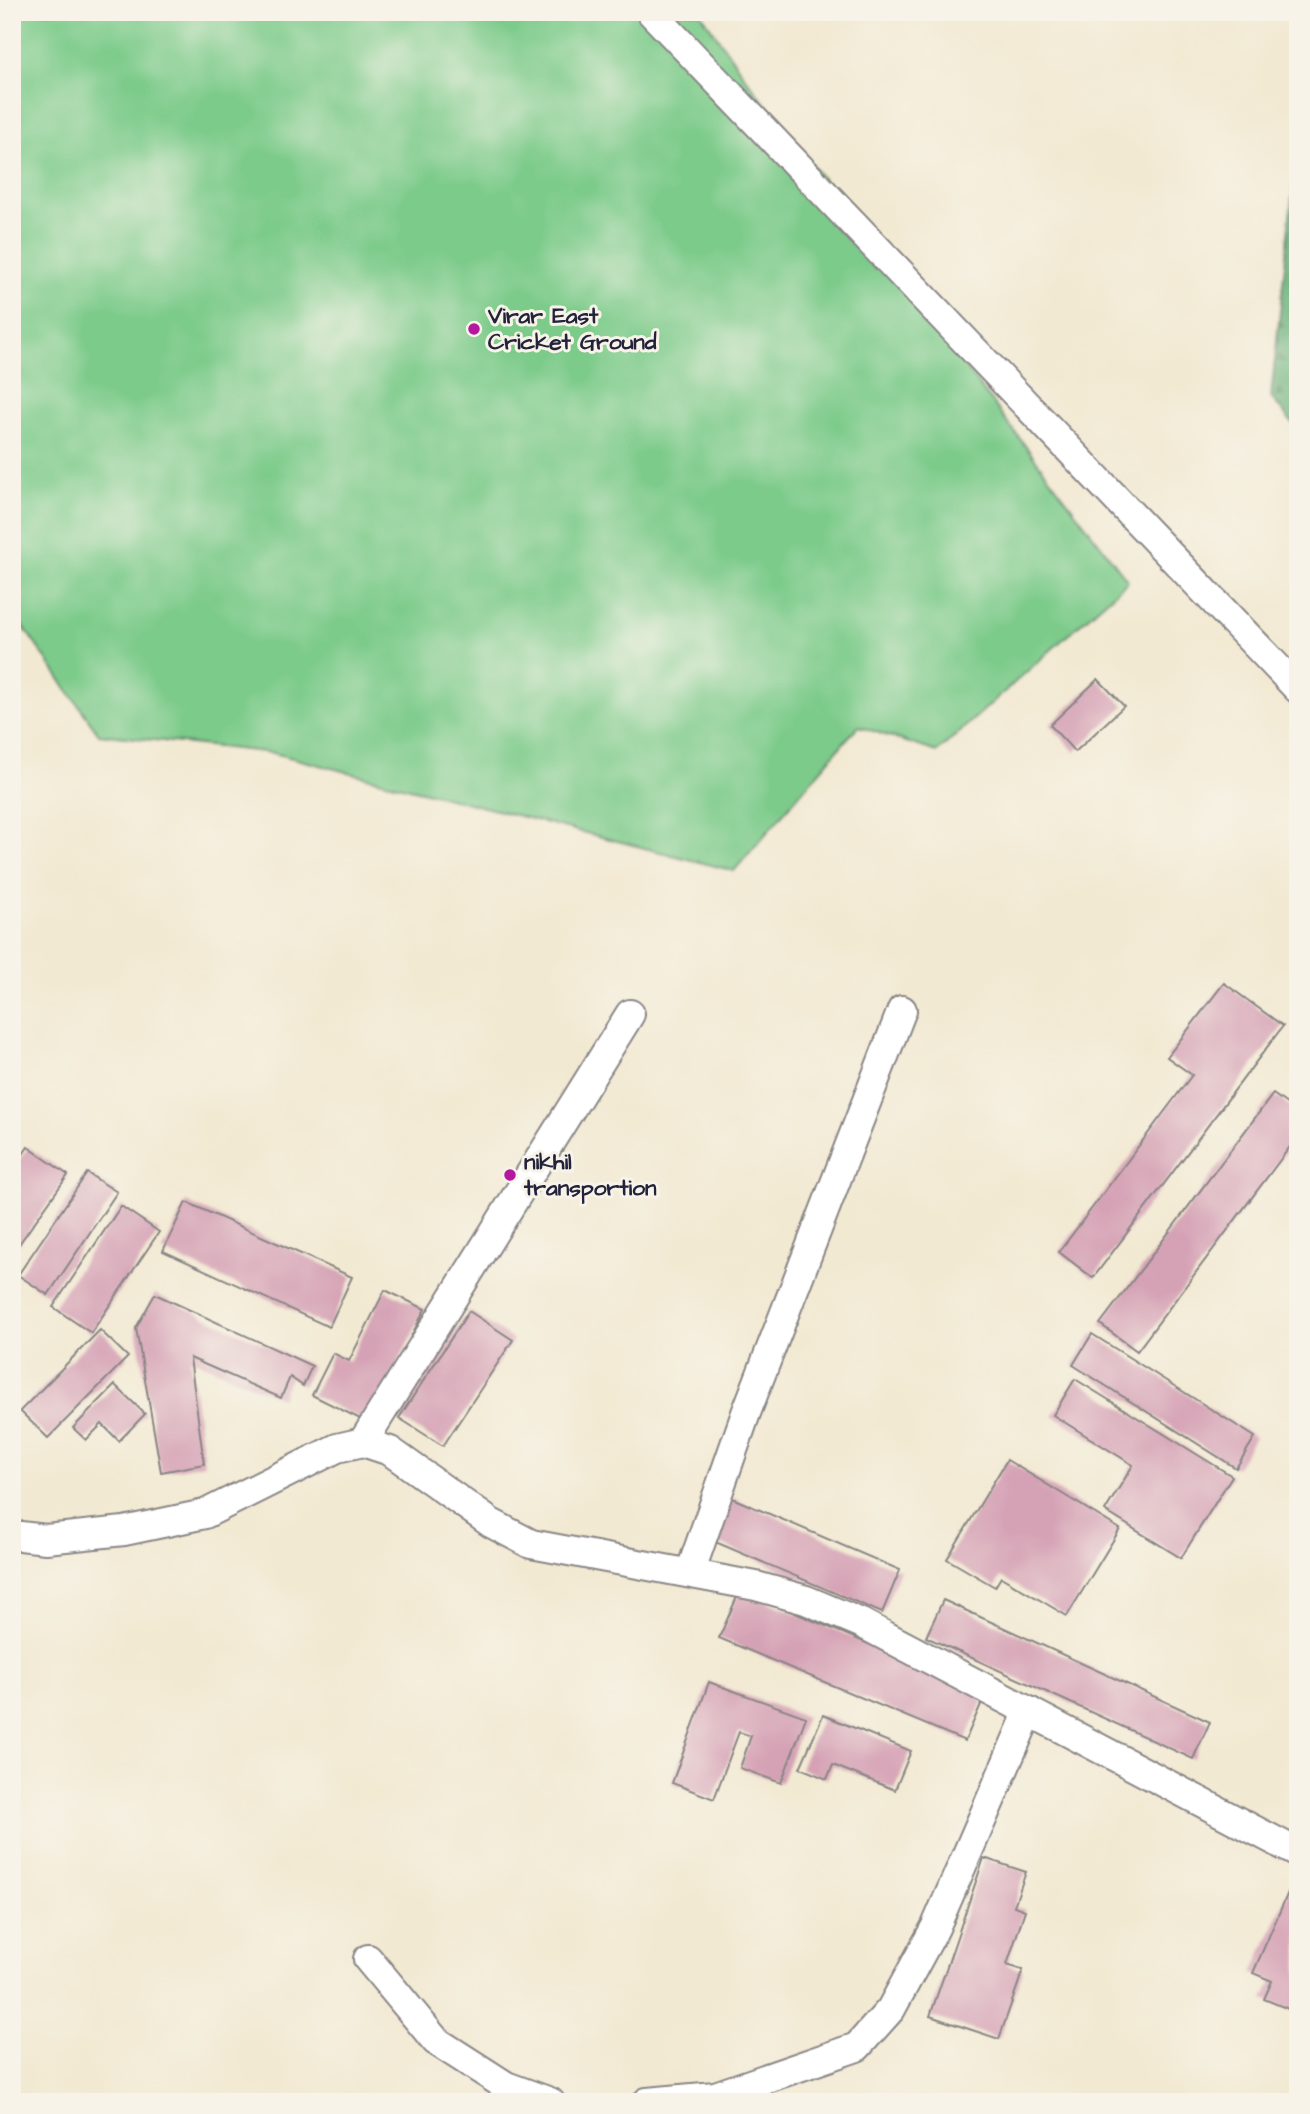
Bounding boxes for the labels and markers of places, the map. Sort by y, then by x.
place label: Virar East Cricket Ground [487,300,657,358]
marker: Virar East Cricket Ground [466,321,482,337]
place label: nikhil transportion [523,1146,657,1204]
marker: nikhil transportion [502,1167,518,1183]

